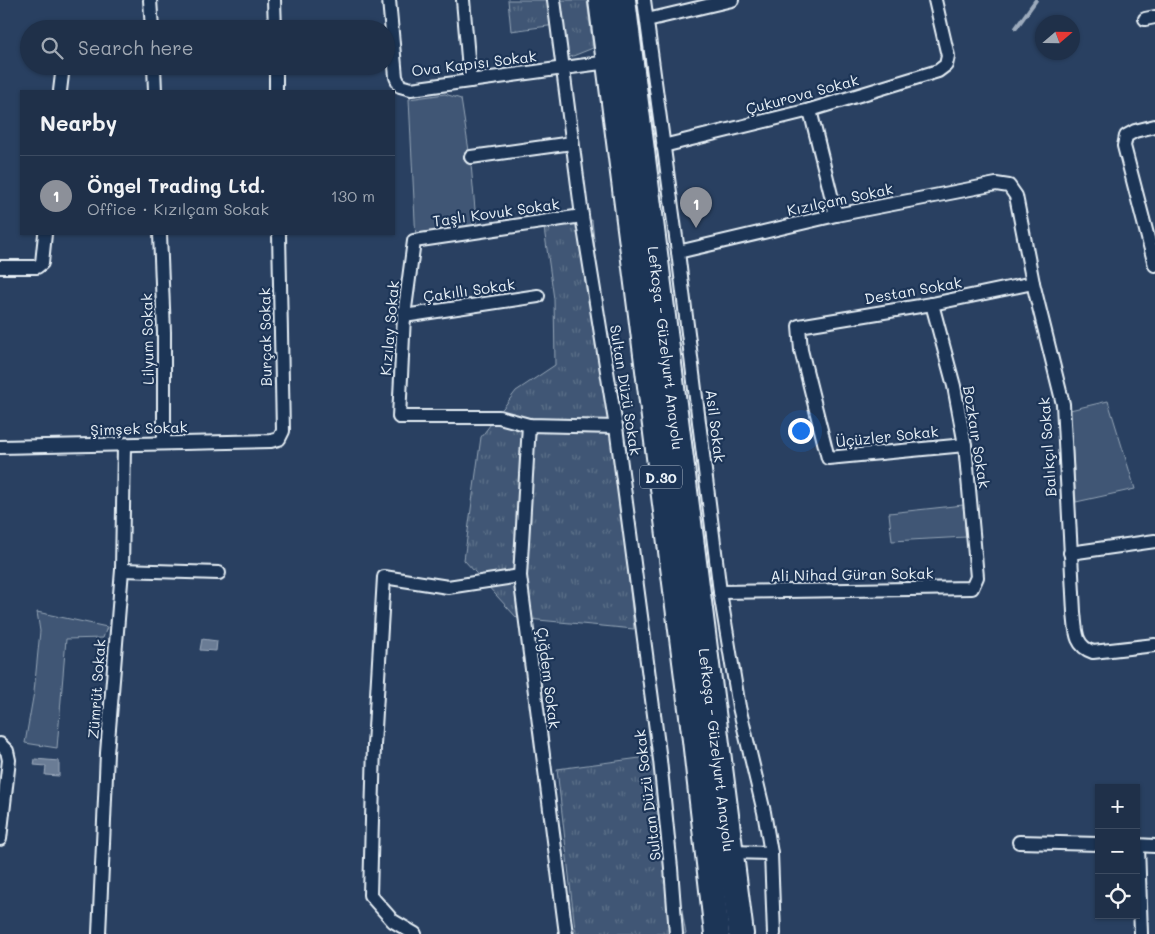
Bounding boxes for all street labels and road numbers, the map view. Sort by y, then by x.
street label: Ova Kapısı Sokak [410,45,538,81]
street label: Çukurova Sokak [743,69,861,119]
street label: Kızılçam Sokak [785,178,895,220]
street label: Taşlı Kovuk Sokak [431,193,561,231]
street label: Lefkoşa - Güzelyurt Anayolu [644,245,688,451]
street label: Destan Sokak [863,272,963,308]
street label: Çakıllı Sokak [422,274,516,306]
street label: Kızılay Sokak [375,280,403,376]
street label: Burçak Sokak [254,288,276,386]
street label: Lilyum Sokak [136,293,158,385]
street label: Sultan Düzü Sokak [606,323,646,457]
street label: Bozkaır Sokak [959,384,995,490]
street label: Asil Sokak [702,388,730,464]
street label: Balıkçıl Sokak [1034,396,1060,497]
street label: Şimşek Sokak [90,416,188,440]
street label: Üçüzler Sokak [835,421,939,451]
road number: D.30 [640,466,682,488]
street label: Ali Nihad Güran Sokak [770,563,934,585]
street label: Çığdem Sokak [533,626,565,730]
street label: Zümrüt Sokak [83,638,109,740]
street label: Lefkoşa - Güzelyurt Anayolu [695,647,739,853]
street label: Sultan Düzü Sokak [629,728,665,862]

